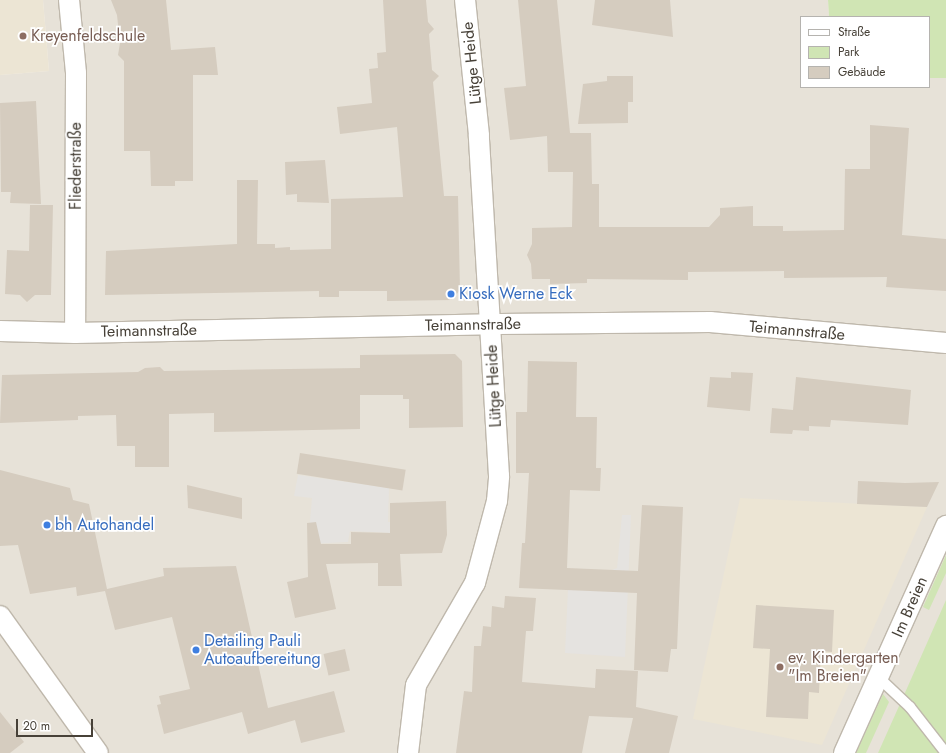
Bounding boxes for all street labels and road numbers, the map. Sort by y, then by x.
street label: Lütge Heide [458,21,486,105]
street label: Fliederstraße [66,122,86,210]
street label: Teimannstraße [425,315,521,335]
street label: Teimannstraße [748,317,846,345]
street label: Teimannstraße [101,321,197,341]
street label: Lütge Heide [482,344,506,428]
street label: Im Breien [888,574,932,640]

